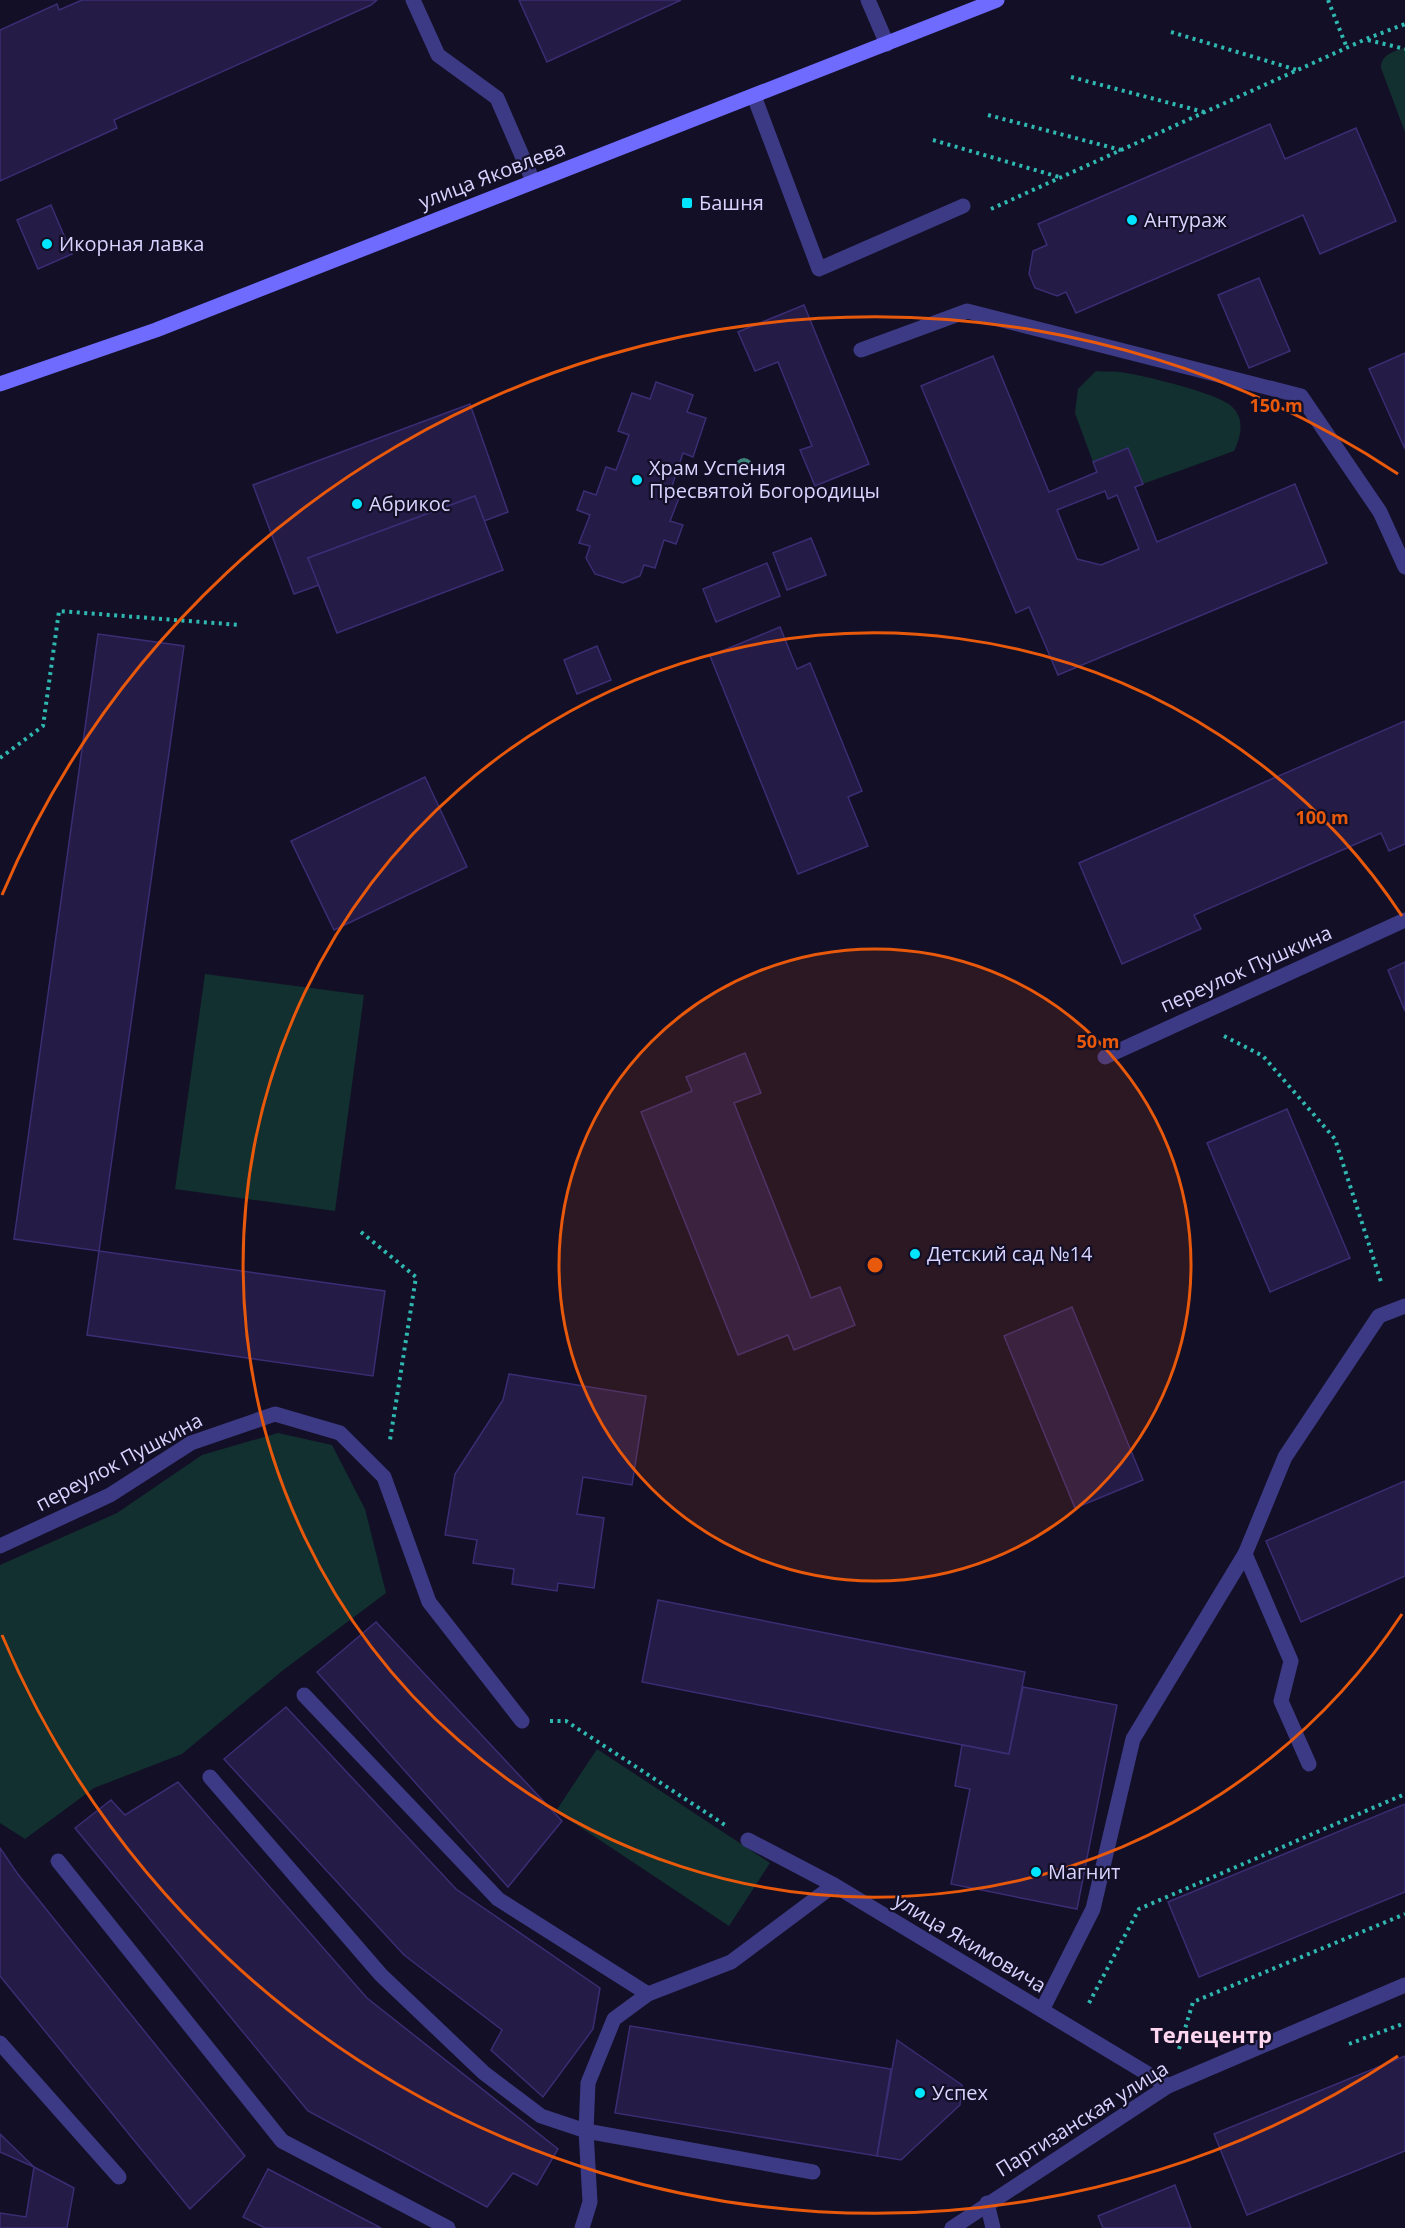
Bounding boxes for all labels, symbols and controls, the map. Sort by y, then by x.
street label: улица Яковлева [415,134,569,215]
place label: Башня [699,189,764,216]
marker: Башня [680,196,694,210]
place label: Антураж [1144,206,1227,233]
marker: Антураж [1125,213,1139,227]
place label: Икорная лавка [59,230,204,257]
marker: Икорная лавка [40,237,54,251]
text: 150 m [1249,393,1303,417]
place label: Храм Успения Пресвятой Богородицы [649,454,880,504]
marker: Храм Успения Пресвятой Богородицы [630,473,644,487]
place label: Абрикос [369,490,450,517]
marker: Абрикос [350,497,364,511]
text: 100 m [1295,805,1349,829]
street label: переулок Пушкина [1156,919,1336,1019]
text: 50 m [1077,1029,1119,1053]
place label: Детский сад №14 [927,1240,1093,1267]
marker: Детский сад №14 [908,1247,922,1261]
centre of rings [865,1255,885,1275]
street label: переулок Пушкина [31,1406,207,1517]
place label: Магнит [1048,1858,1121,1885]
marker: Магнит [1029,1865,1043,1879]
street label: улица Якимовича [889,1886,1051,1999]
district label: Телецентр [1150,2019,1272,2049]
street label: Партизанская улица [990,2055,1173,2183]
place label: Успех [932,2079,989,2106]
marker: Успех [913,2086,927,2100]

